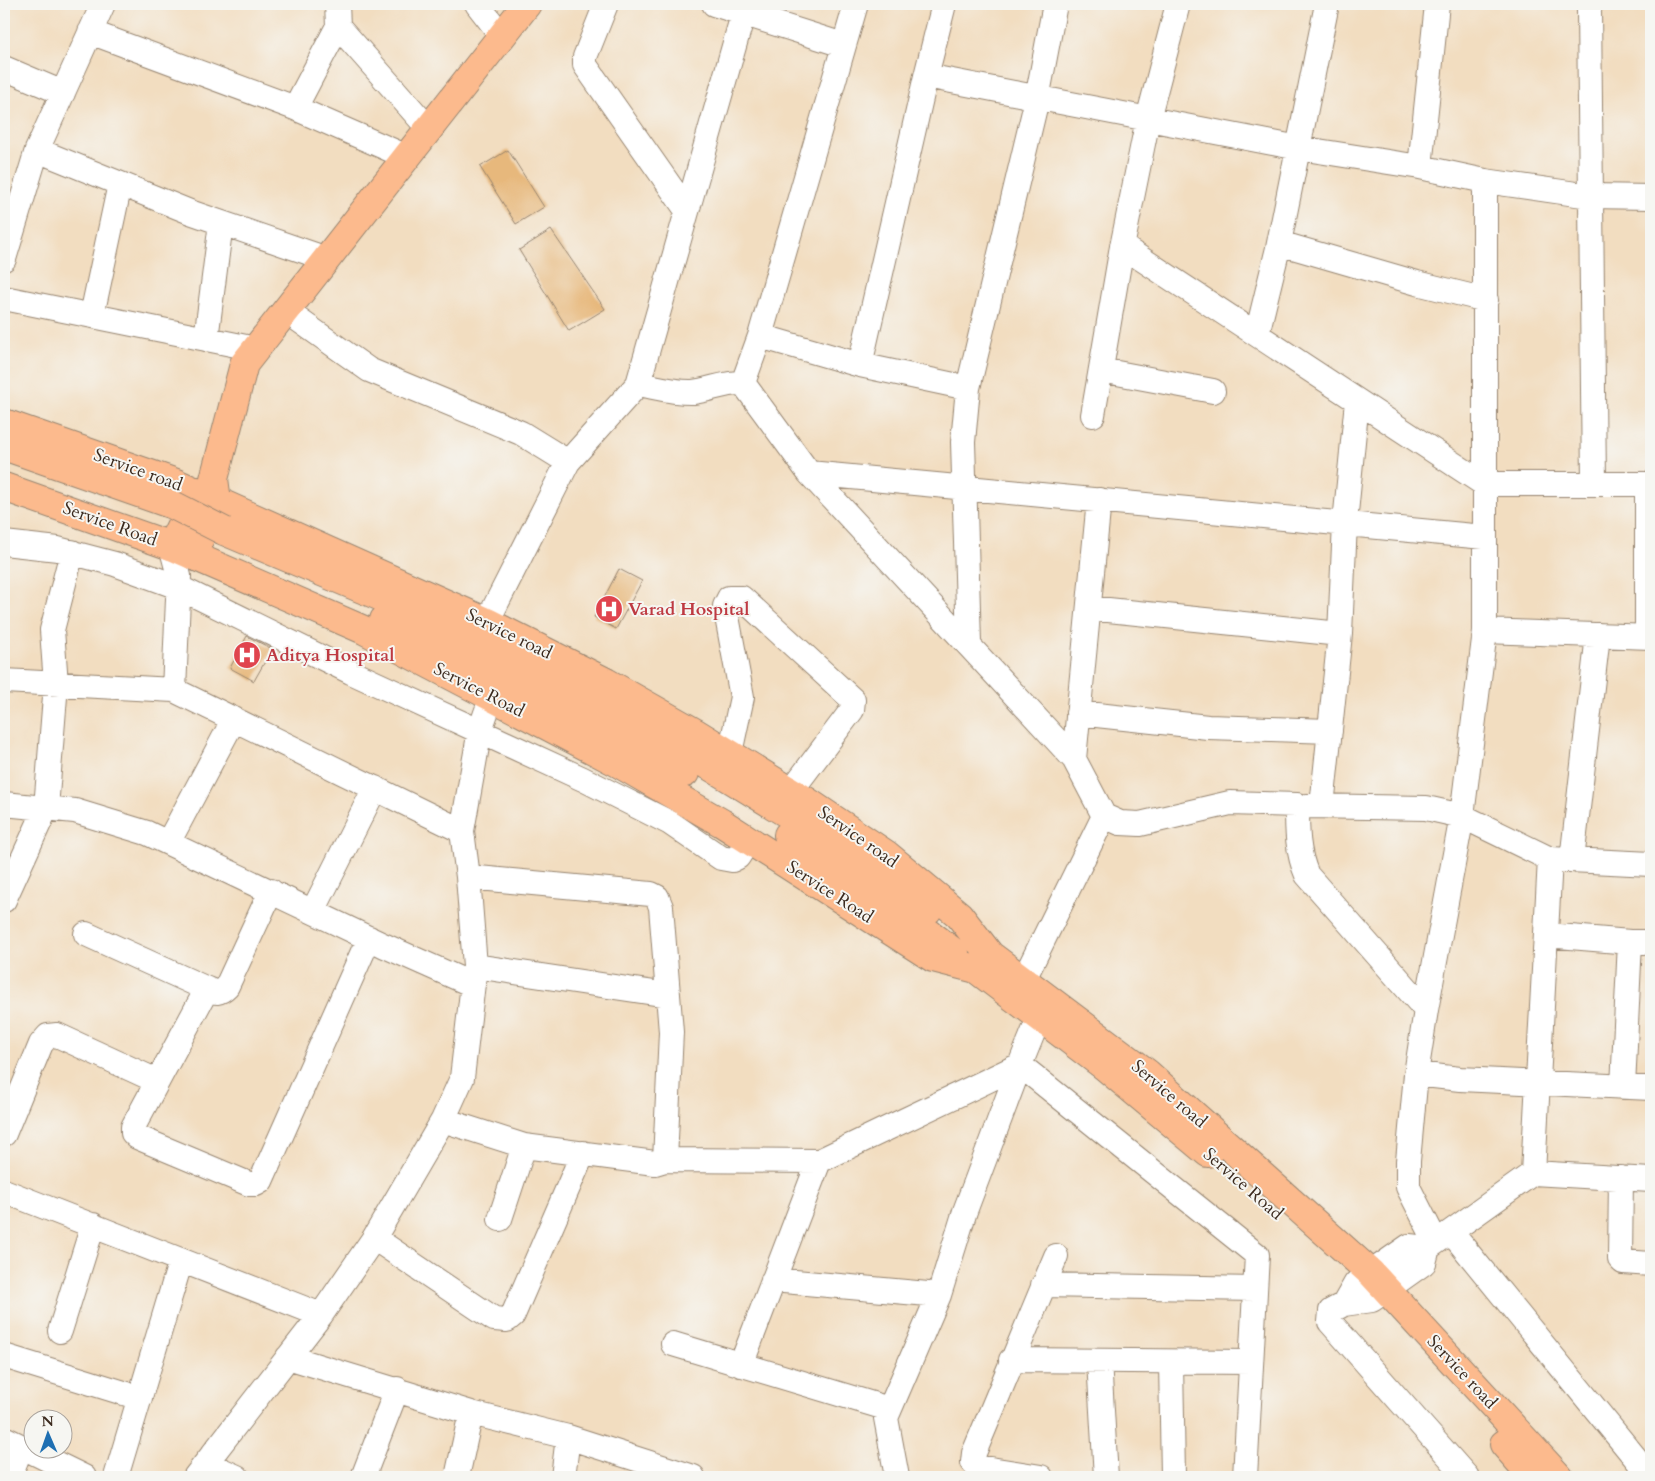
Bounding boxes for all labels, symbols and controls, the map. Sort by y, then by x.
street label: Service road [90,442,186,498]
street label: Service Road [59,495,161,553]
hospital icon: Varad Hospital [594,594,624,624]
place label: Varad Hospital [628,597,750,622]
street label: Service road [462,602,557,666]
hospital icon: Aditya Hospital [232,640,262,670]
place label: Aditya Hospital [266,643,394,668]
street label: Service Road [429,656,529,724]
street label: Service road [813,800,904,874]
street label: Service Road [782,855,879,930]
street label: Service road [1126,1054,1213,1134]
street label: Service Road [1198,1142,1289,1226]
street label: Service road [1421,1330,1503,1415]
north arrow [22,1408,72,1458]
text: N [41,1412,54,1431]

